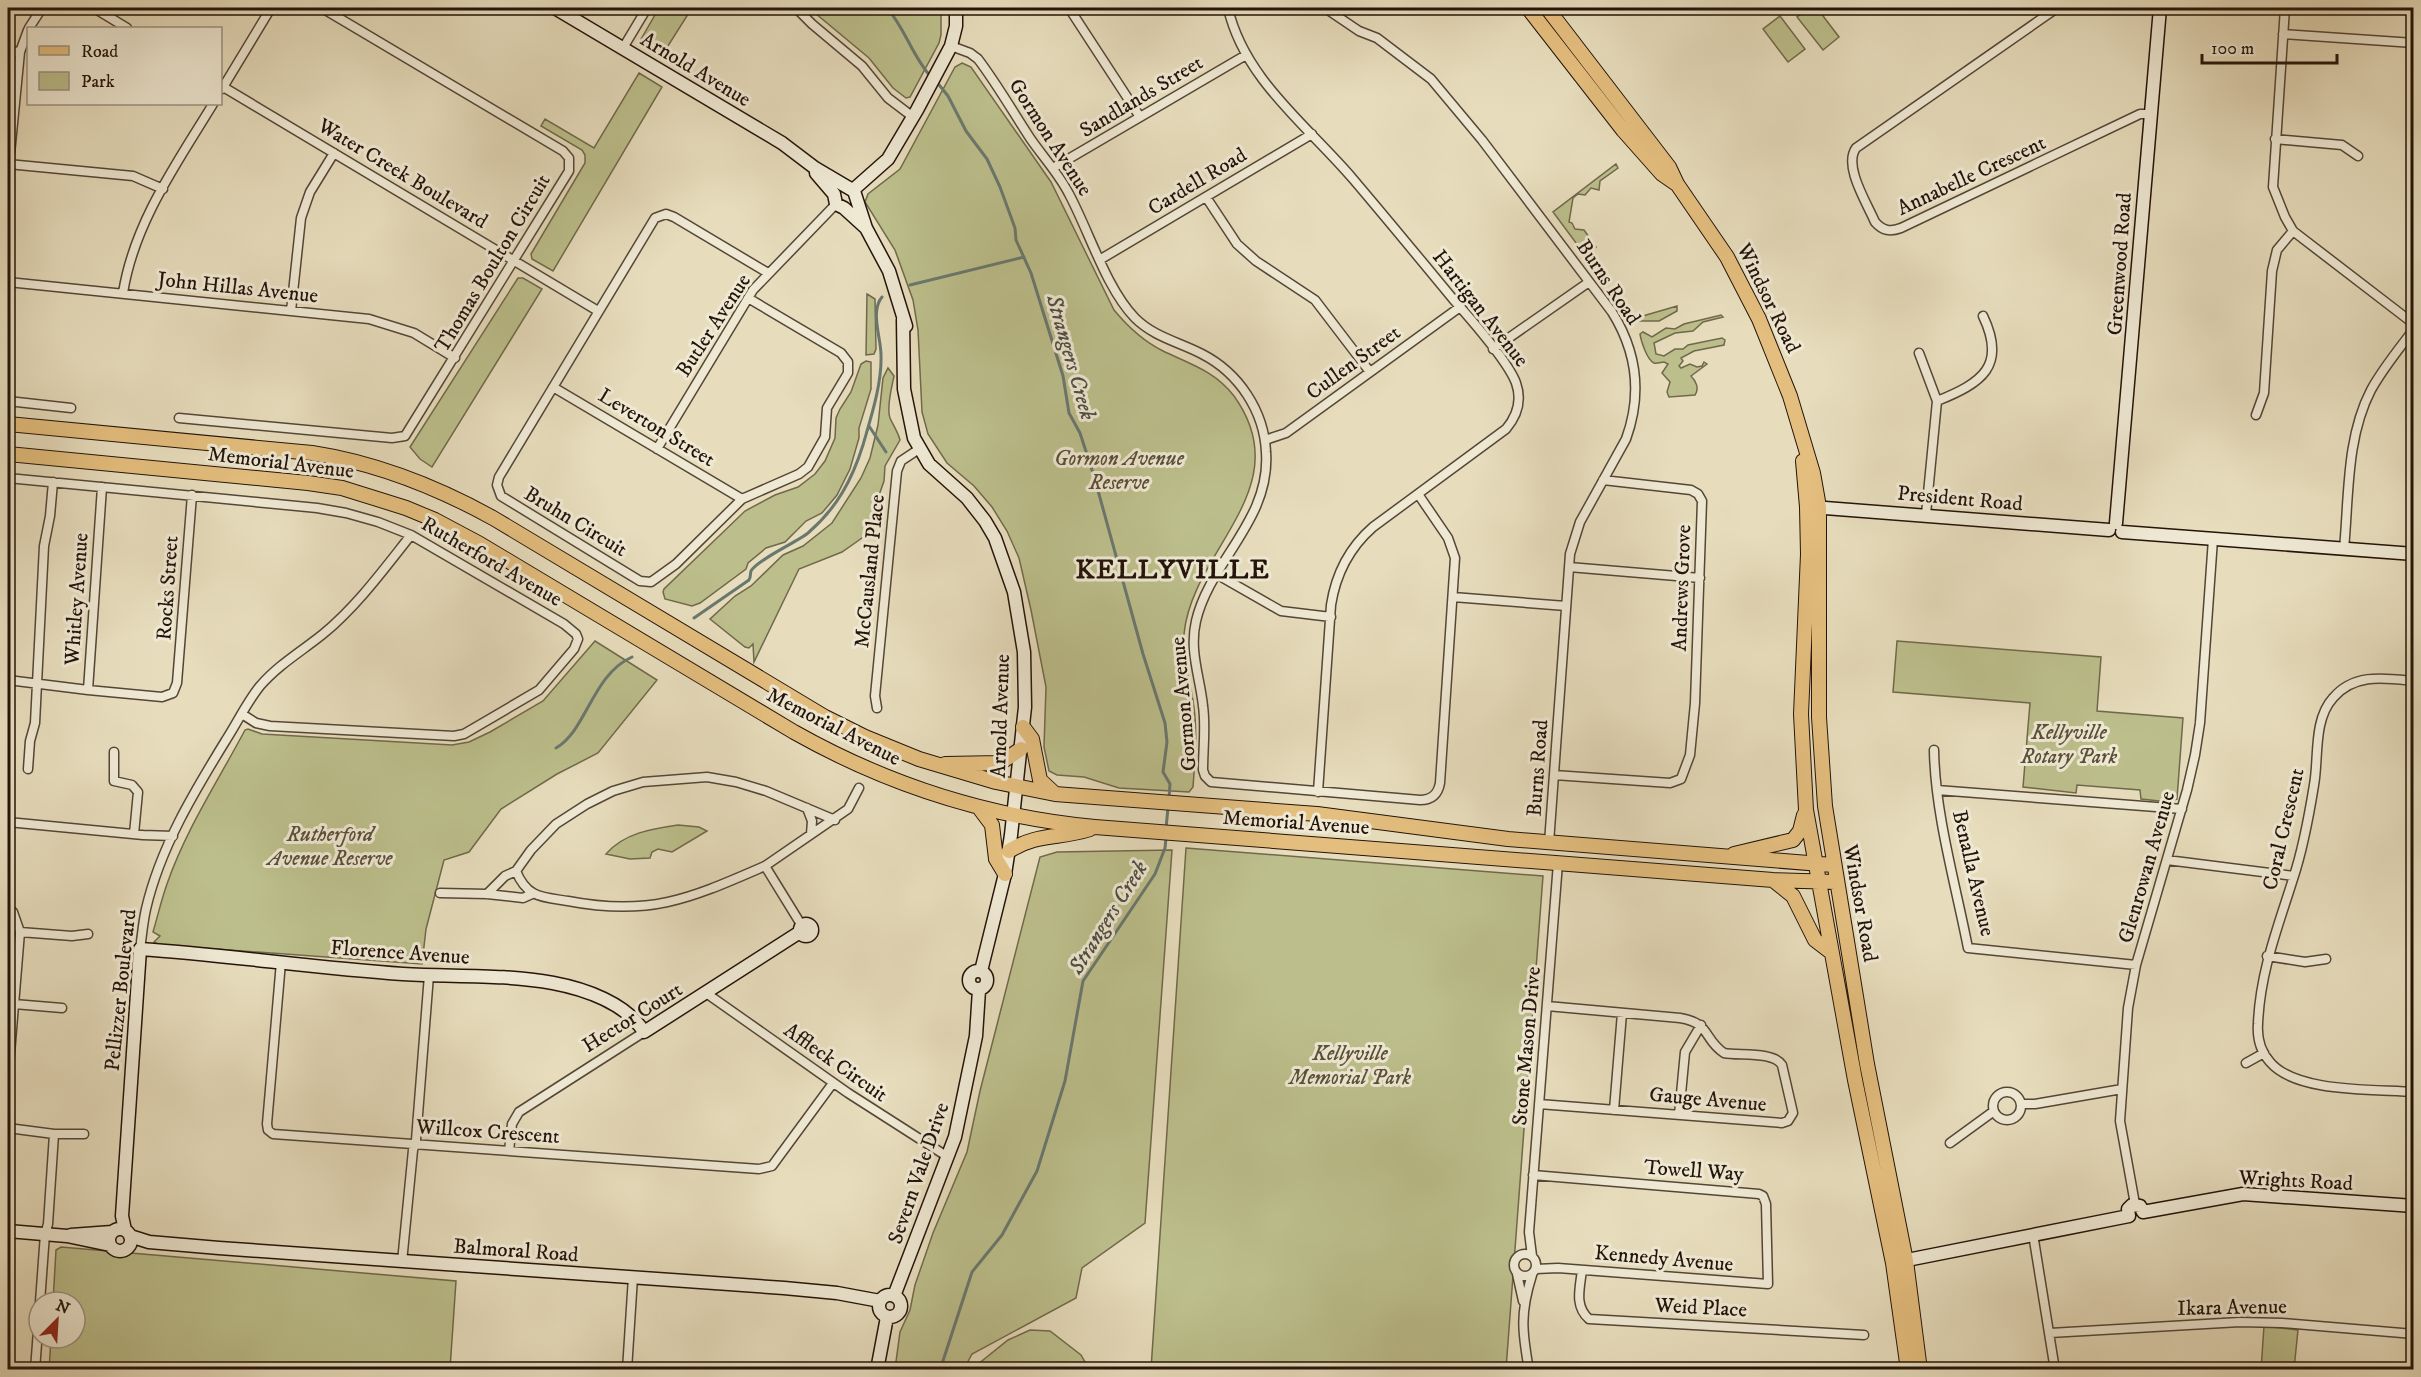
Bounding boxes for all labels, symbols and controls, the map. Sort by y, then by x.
legend [27,27,222,105]
street label: Arnold Avenue [636,27,756,113]
scale bar [2202,27,2337,65]
text: 100 m [2211,38,2254,60]
text: Road [81,41,118,63]
street label: Sandlands Street [1075,50,1208,144]
text: Park [81,71,115,93]
street label: Gormon Avenue [1003,74,1098,201]
street label: Water Creek Boulevard [312,112,493,235]
street label: Annabelle Crescent [1893,130,2050,222]
street label: Cardell Road [1144,142,1252,221]
street label: Thomas Boulton Circuit [429,169,557,358]
street label: Greenwood Road [2102,191,2138,336]
street label: Burns Road [1570,235,1646,331]
street label: Windsor Road [1730,238,1806,358]
street label: Hartigan Avenue [1426,245,1534,373]
street label: John Hillas Avenue [154,266,320,309]
street label: Butler Avenue [671,269,757,382]
water label: Strangers Creek [1040,291,1101,424]
street label: Cullen Street [1301,320,1406,406]
street label: Leverton Street [593,383,720,473]
street label: Memorial Avenue [206,441,356,485]
park label: Gormon Avenue Reserve [1054,446,1185,496]
street label: Bruhn Circuit [519,481,632,563]
street label: President Road [1896,481,2024,517]
street label: McCausland Place [849,493,891,649]
street label: Rutherford Avenue [416,511,567,613]
street label: Andrews Grove [1667,524,1697,652]
street label: Whitley Avenue [59,532,95,667]
street label: Rocks Street [151,535,185,641]
district label: KELLYVILLE [1076,553,1270,587]
street label: Gormon Avenue [1165,635,1203,772]
street label: Arnold Avenue [986,653,1016,778]
street label: Memorial Avenue [762,682,905,772]
street label: Burns Road [1522,718,1554,817]
park label: Kellyville Rotary Park [2020,720,2118,770]
street label: Coral Crescent [2257,765,2311,893]
street label: Glenrowan Avenue [2113,788,2181,946]
street label: Memorial Avenue [1222,805,1370,841]
street label: Benalla Avenue [1946,808,2000,939]
park label: Rutherford Avenue Reserve [265,822,393,872]
street label: Windsor Road [1837,841,1883,965]
water label: Strangers Creek [1062,855,1154,980]
street label: Pellizzer Boulevard [100,907,142,1072]
street label: Florence Avenue [329,935,471,971]
street label: Stone Mason Drive [1507,965,1547,1127]
street label: Hector Court [578,977,688,1059]
street label: Affleck Circuit [778,1017,893,1108]
park label: Kellyville Memorial Park [1287,1041,1411,1091]
street label: Gauge Avenue [1648,1082,1768,1118]
street label: Severn Vale Drive [883,1099,955,1248]
street label: Willcox Crescent [414,1114,561,1150]
street label: Towell Way [1643,1155,1746,1188]
street label: Wrights Road [2237,1165,2354,1197]
street label: Balmoral Road [452,1234,580,1268]
street label: Kennedy Avenue [1593,1240,1735,1278]
north arrow [27,1290,87,1350]
street label: Weid Place [1653,1293,1748,1323]
street label: Ikara Avenue [2177,1294,2287,1322]
text: N [53,1295,73,1319]

